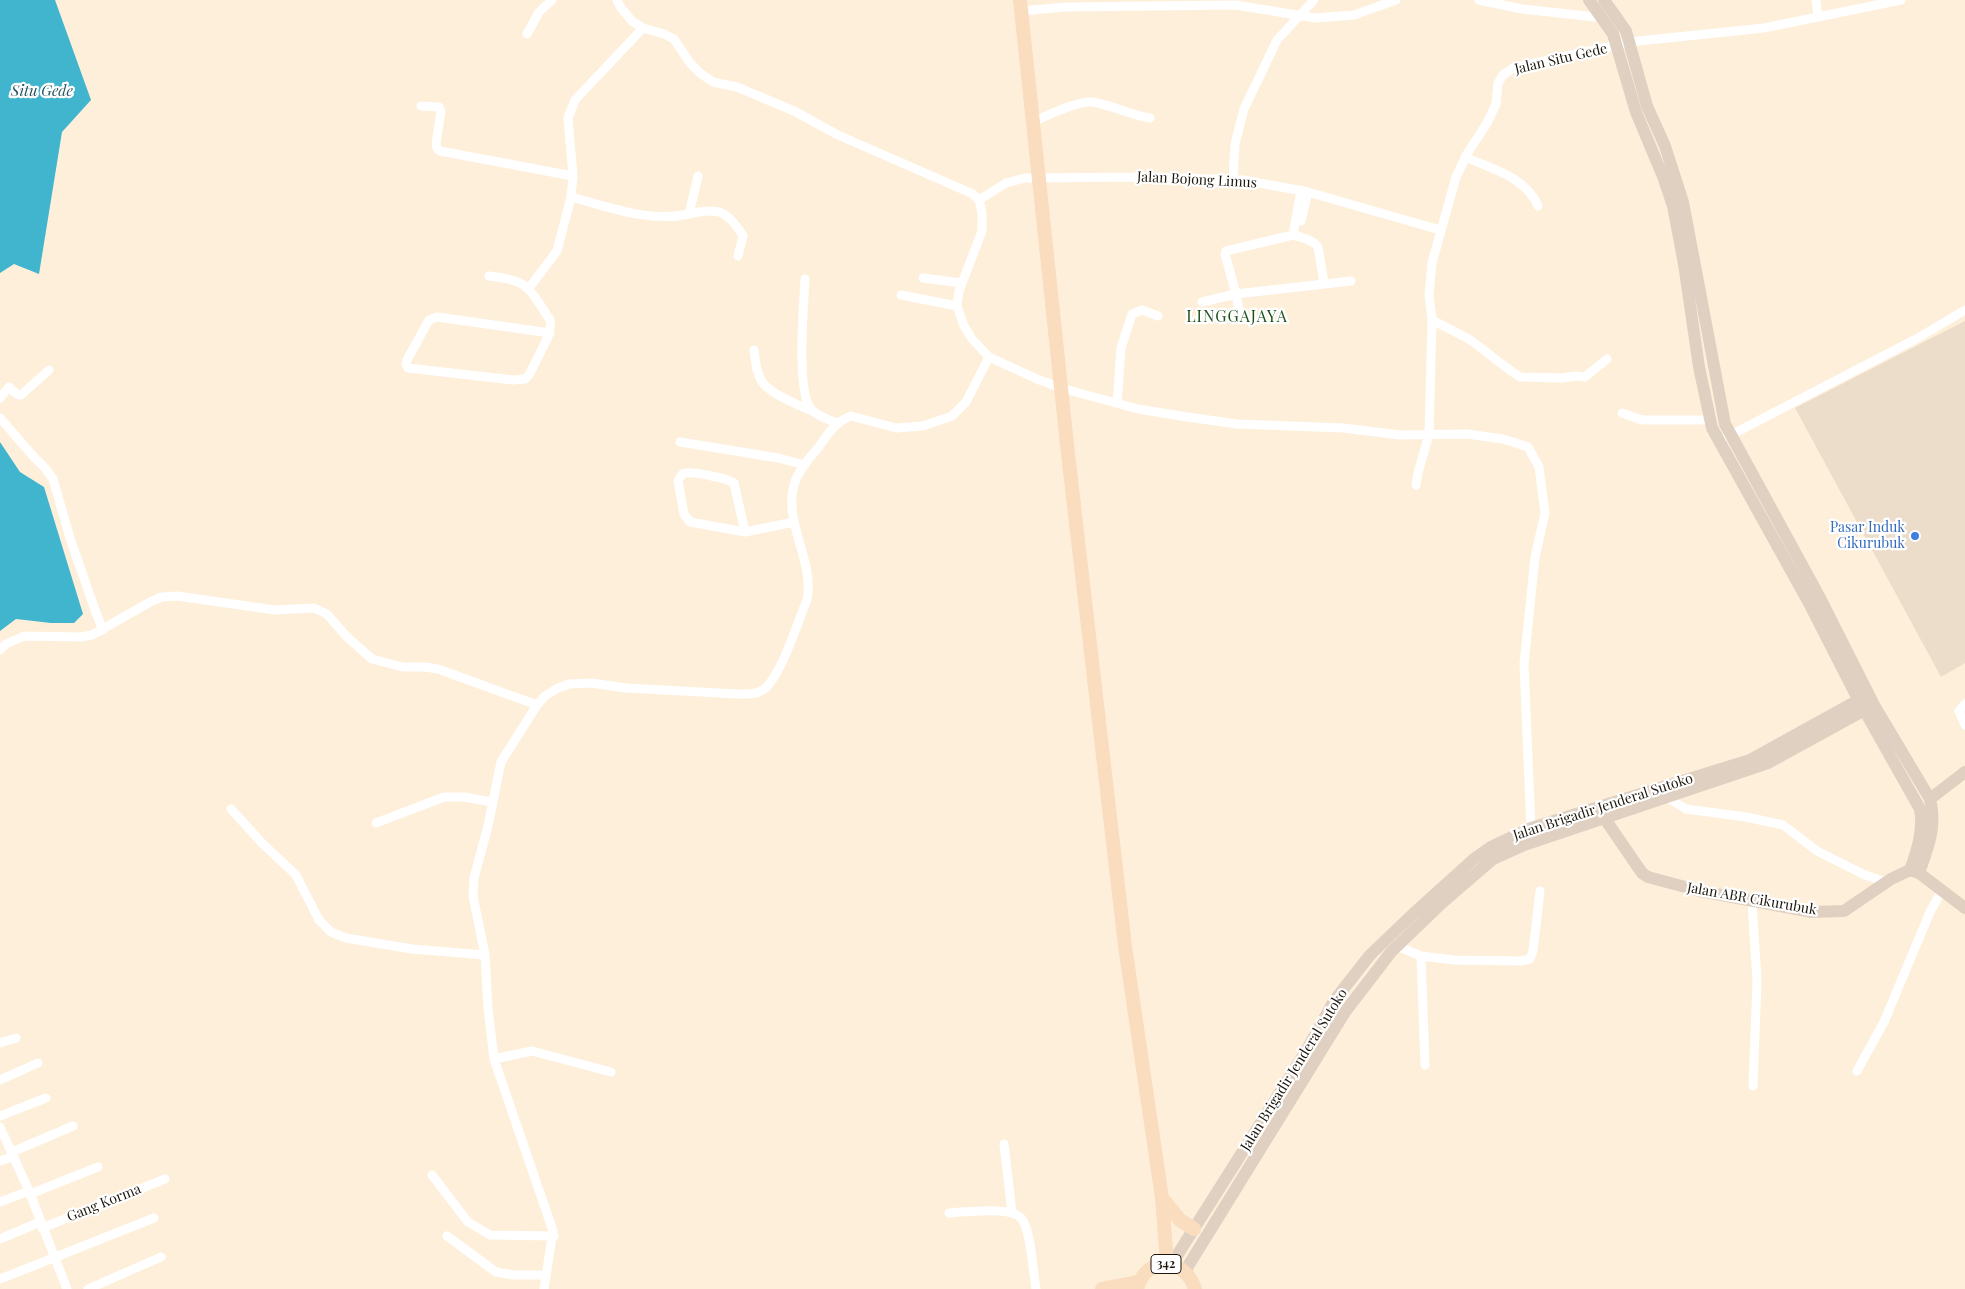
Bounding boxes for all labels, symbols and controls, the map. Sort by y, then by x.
street label: Jalan Situ Gede [1513,40,1609,78]
water label: Situ Gede [11,82,73,100]
street label: Jalan Bojong Limus [1137,168,1257,192]
district label: LINGGAJAYA [1185,307,1289,327]
place label: Pasar Induk Cikurubuk [1830,520,1905,552]
marker: Pasar Induk Cikurubuk [1909,530,1921,542]
street label: Jalan Brigadir Jenderal Sutoko [1511,770,1695,844]
street label: Jalan ABR Cikurubuk [1686,879,1818,919]
street label: Jalan Brigadir Jenderal Sutoko [1237,986,1351,1154]
street label: Gang Korma [65,1181,143,1225]
road number: 342 [1151,1254,1181,1274]

